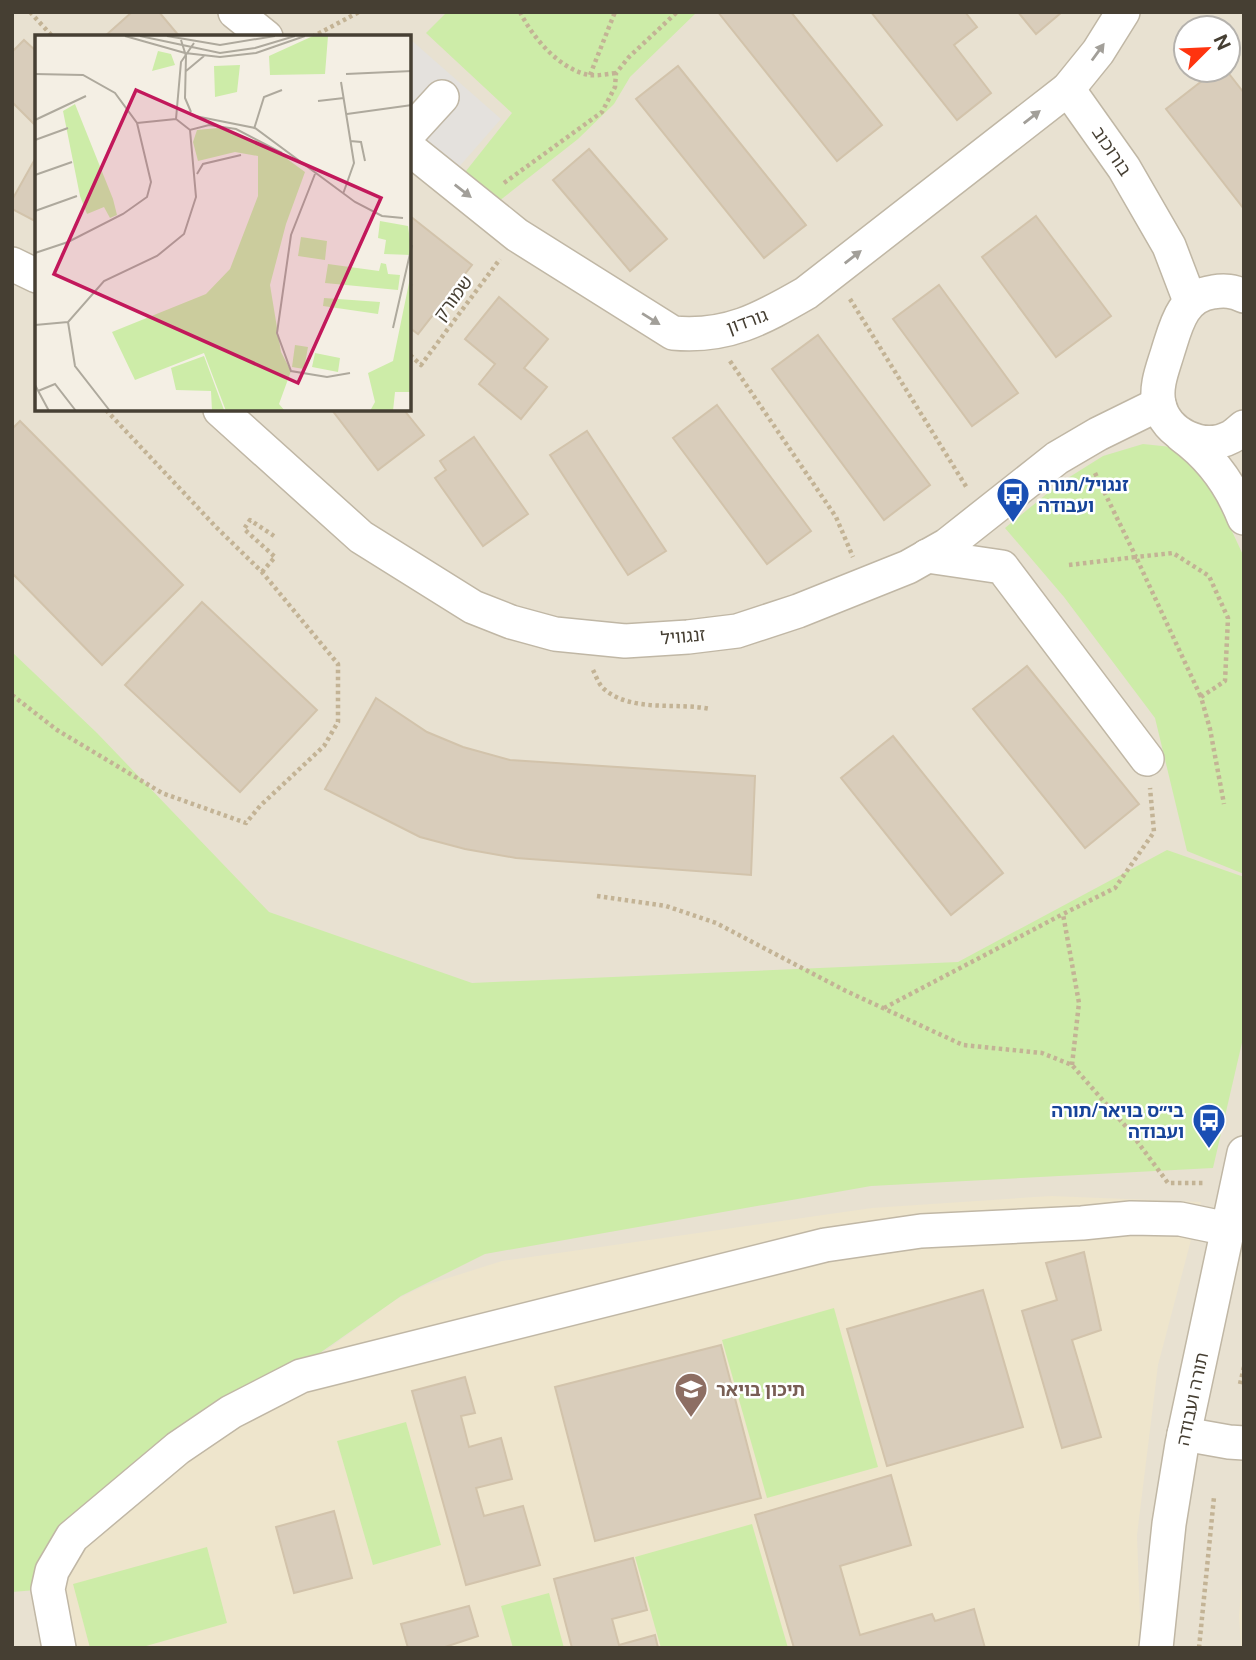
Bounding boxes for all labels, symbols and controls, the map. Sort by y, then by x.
north arrow [1172,14,1242,84]
text: N [1209,31,1236,53]
inset map [35,35,411,411]
one-way arrow [1090,43,1104,61]
one-way arrow [1023,110,1041,124]
street label: בורוכוב [1088,122,1136,180]
one-way arrow [455,183,472,198]
one-way arrow [843,249,861,264]
street label: שמורק [429,271,477,325]
street label: גורדון [723,304,771,338]
one-way arrow [641,312,660,325]
place label: זנגויל/תורה ועבודה [1038,474,1129,516]
bus stop icon: זנגויל/תורה ועבודה [994,475,1032,524]
street label: זנגוויל [660,624,706,648]
place label: בי״ס בויאר/תורה ועבודה [1051,1100,1184,1142]
bus stop icon: בי״ס בויאר/תורה ועבודה [1190,1101,1228,1150]
street label: תורה ועבודה [1172,1350,1212,1448]
school or university icon: תיכון בויאר [672,1370,710,1419]
place label: תיכון בויאר [716,1379,805,1400]

